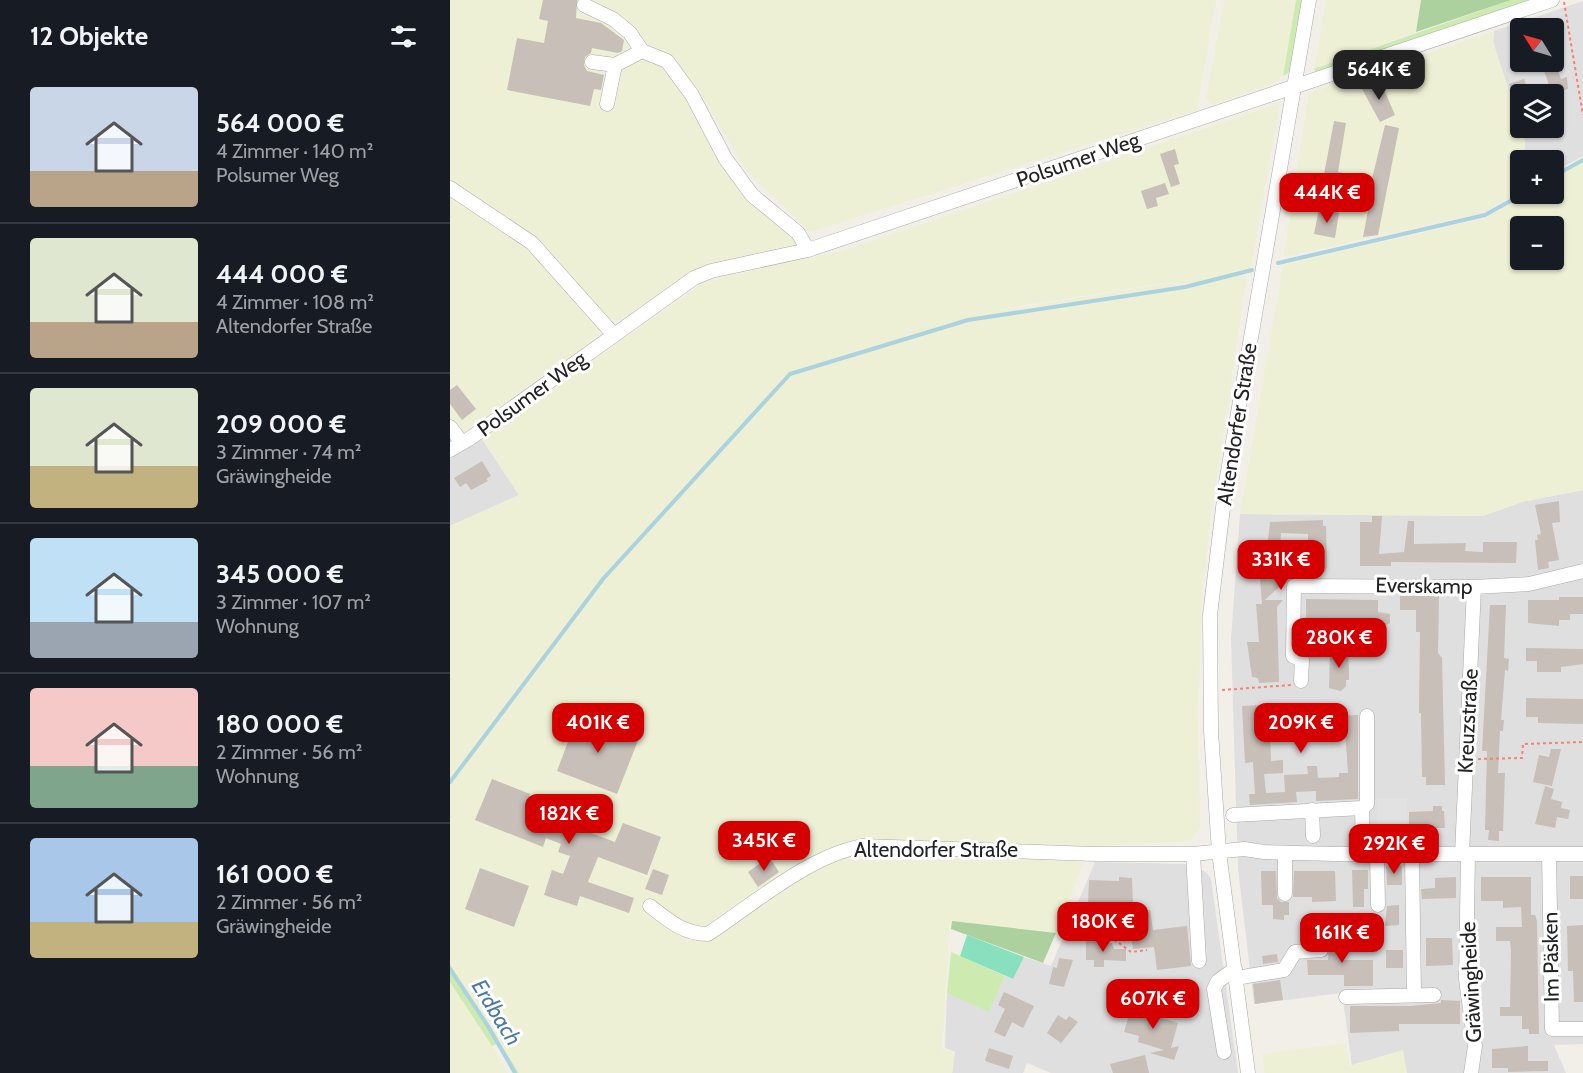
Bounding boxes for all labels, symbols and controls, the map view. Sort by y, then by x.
north arrow [1510,18,1564,72]
map controls [1510,18,1564,270]
text: 12 Objekte [30,20,148,52]
icon: filters [387,20,420,53]
pin: 564K € [1330,50,1428,101]
text: 564K € [1347,57,1411,81]
button: layers [1510,84,1564,138]
text: 564 000 € [216,107,344,139]
icon: home [78,111,150,183]
street label: Polsumer Weg [1013,127,1143,192]
text: 4 Zimmer · 140 m² [216,139,373,163]
button: + [1510,150,1564,204]
text: Polsumer Weg [216,163,339,187]
pin: 444K € [1278,173,1376,224]
text: 444K € [1293,180,1361,204]
button: − [1510,216,1564,270]
text: 444 000 € [216,258,348,290]
icon: home [78,262,150,334]
text: 4 Zimmer · 108 m² [216,290,374,314]
text: Altendorfer Straße [216,314,372,338]
street label: Altendorfer Straße [1211,341,1262,507]
street label: Polsumer Weg [472,345,592,442]
text: 209 000 € [216,408,346,440]
icon: home [78,412,150,484]
text: 3 Zimmer · 74 m² [216,440,361,464]
text: Gräwingheide [216,464,331,488]
pin: 331K € [1232,540,1330,591]
text: 331K € [1252,547,1310,571]
text: 345 000 € [216,558,344,590]
icon: home [78,562,150,634]
street label: Everskamp [1375,572,1473,599]
text: 3 Zimmer · 107 m² [216,590,371,614]
text: Wohnung [216,614,299,638]
pin: 280K € [1290,618,1388,669]
text: 280K € [1306,625,1372,649]
street label: Kreuzstraße [1452,668,1483,774]
pin: 401K € [549,703,647,754]
pin: 209K € [1252,703,1350,754]
text: 180 000 € [216,708,343,740]
text: 401K € [566,710,630,734]
text: 209K € [1268,710,1334,734]
icon: home [78,712,150,784]
text: 2 Zimmer · 56 m² [216,740,362,764]
text: Wohnung [216,764,299,788]
pin: 182K € [520,794,618,845]
text: 182K € [539,801,599,825]
pin: 345K € [715,821,813,872]
pin: 292K € [1345,824,1443,875]
text: 345K € [732,828,796,852]
text: 292K € [1363,831,1425,855]
street label: Altendorfer Straße [854,837,1018,862]
text: 161 000 € [216,858,333,890]
icon: home [78,862,150,934]
text: 2 Zimmer · 56 m² [216,890,362,914]
pin: 180K € [1054,902,1152,953]
text: 180K € [1071,909,1135,933]
street label: Im Päsken [1537,912,1564,1002]
pin: 161K € [1293,913,1391,964]
text: Gräwingheide [216,914,331,938]
text: 161K € [1314,920,1370,944]
street label: Gräwingheide [1455,921,1486,1043]
water label: Erdbach [466,974,527,1050]
pin: 607K € [1104,979,1202,1030]
text: 607K € [1120,986,1186,1010]

